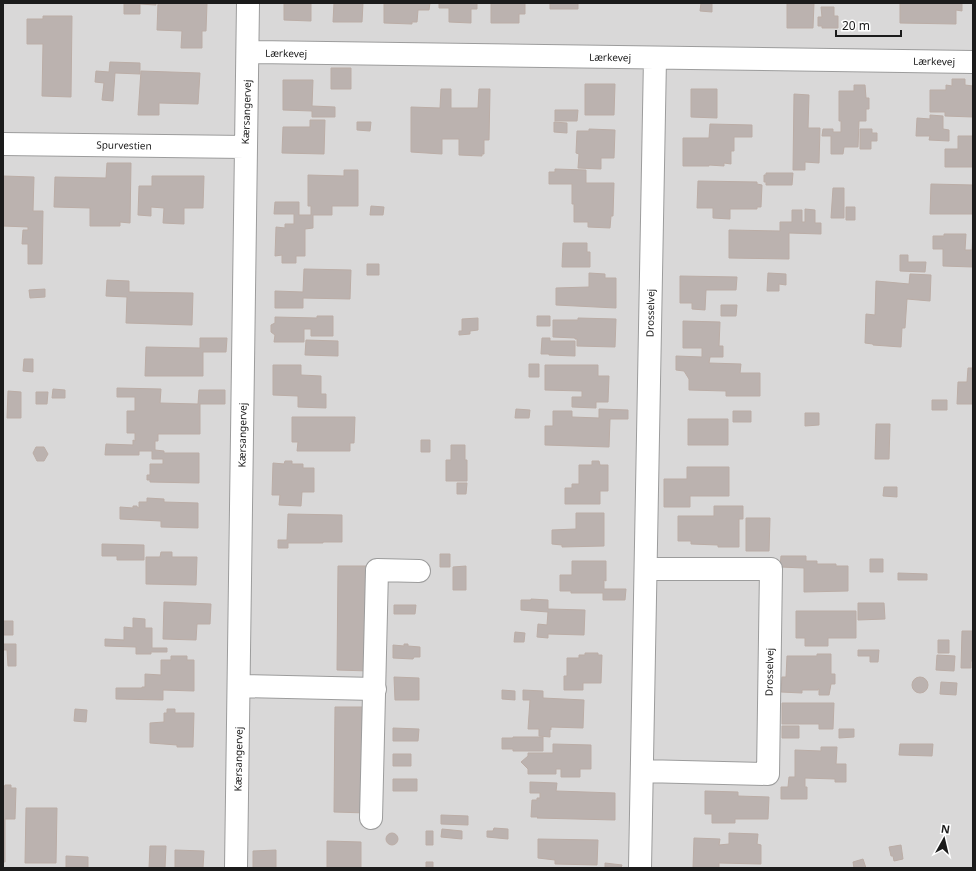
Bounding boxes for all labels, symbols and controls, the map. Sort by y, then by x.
scale bar [836,12,901,38]
text: 20 m [842,17,870,34]
street label: Lærkevej [265,46,307,60]
street label: Lærkevej [589,50,631,64]
street label: Lærkevej [913,54,955,68]
street label: Kærsangervej [238,79,254,145]
street label: Spurvestien [96,138,152,152]
street label: Drosselvej [643,289,657,337]
street label: Kærsangervej [234,402,250,468]
street label: Drosselvej [762,648,776,696]
street label: Kærsangervej [230,726,246,792]
north arrow [924,819,964,859]
text: N [940,821,951,837]

